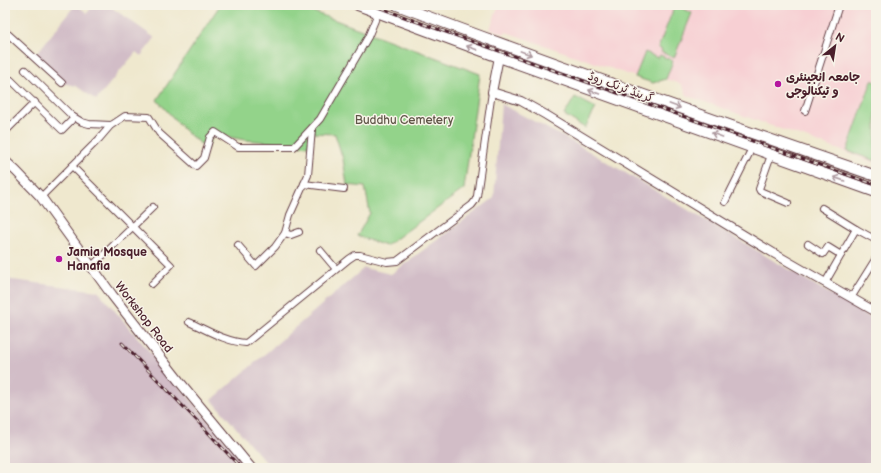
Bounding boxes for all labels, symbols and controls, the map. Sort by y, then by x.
north arrow [815,26,855,66]
text: N [833,30,847,45]
one-way arrow [466,43,478,51]
one-way arrow [520,49,532,57]
street label: گرینڈ ٹرنک روڈ [586,69,656,106]
place label: جامعہ انجینئری و ٹیکنالوجی [786,70,860,99]
marker: جامعہ انجینئری و ٹیکنالوجی [773,79,783,89]
one-way arrow [589,87,601,95]
one-way arrow [668,103,681,110]
park label: Buddhu Cemetery [355,113,454,128]
one-way arrow [711,131,723,139]
one-way arrow [834,175,846,183]
place label: Jamia Mosque Hanafia [67,245,147,274]
marker: Jamia Mosque Hanafia [54,254,64,264]
street label: Workshop Road [111,279,176,356]

